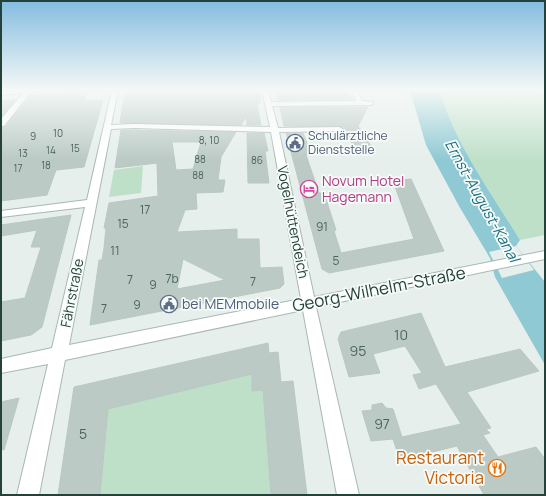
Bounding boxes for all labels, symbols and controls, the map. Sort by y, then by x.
house number: 10 [53,126,63,140]
place label: Schulärztliche Dienststelle [308,127,388,158]
house number: 9 [30,129,36,143]
house number: 8, 10 [199,133,219,147]
public building icon: Schulärztliche Dienststelle [285,133,305,153]
water label: Ernst-August-Kanal [440,136,526,268]
house number: 15 [70,141,80,155]
house number: 14 [46,143,56,157]
house number: 13 [18,146,28,160]
house number: 88 [194,152,206,166]
house number: 86 [251,153,263,167]
house number: 18 [41,158,51,172]
house number: 17 [14,161,22,175]
street label: Vogelhüttendeich [273,164,314,280]
house number: 88 [192,168,204,182]
place label: Novum Hotel Hagemann [322,171,404,206]
hotel icon: Novum Hotel Hagemann [299,179,319,199]
house number: 17 [140,201,150,218]
house number: 15 [117,215,129,232]
house number: 91 [316,218,328,235]
house number: 11 [110,242,120,259]
house number: 5 [333,252,340,269]
street label: Fährstraße [56,257,87,329]
street label: Georg-Wilhelm-Straße [290,260,467,317]
house number: 7b [165,270,179,287]
house number: 7 [127,271,133,288]
house number: 7 [250,273,256,290]
house number: 9 [149,276,157,293]
public building icon: bei MEMmobile [159,294,179,314]
place label: bei MEMmobile [182,294,279,313]
house number: 9 [133,296,141,313]
house number: 7 [101,300,107,317]
house number: 10 [394,325,408,344]
house number: 95 [350,341,366,360]
house number: 97 [374,414,390,433]
house number: 5 [79,424,87,443]
place label: Restaurant Victoria [396,446,484,489]
restaurant icon: Restaurant Victoria [487,458,507,478]

